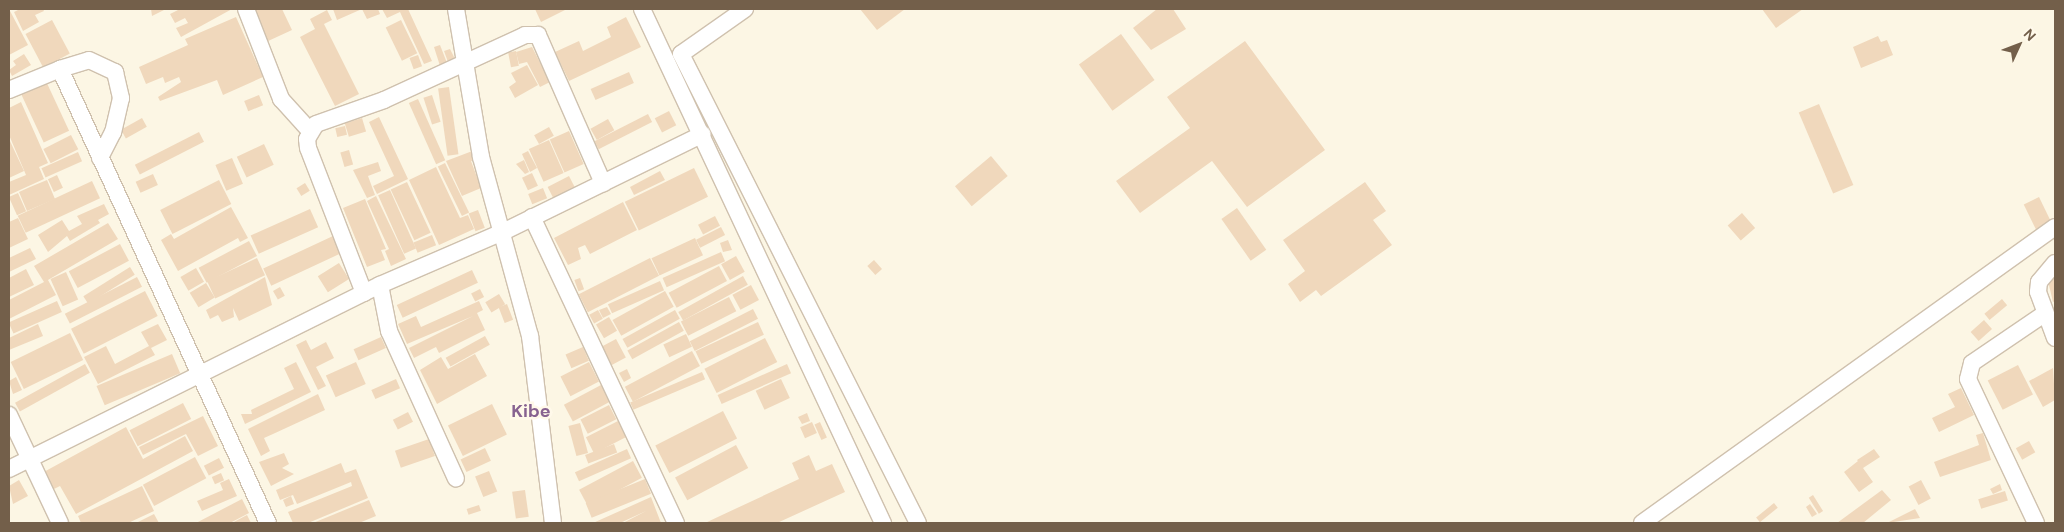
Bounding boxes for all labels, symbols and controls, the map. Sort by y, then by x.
north arrow [1994,20,2044,70]
text: N [2020,25,2040,45]
district label: Kibe [511,400,551,422]

